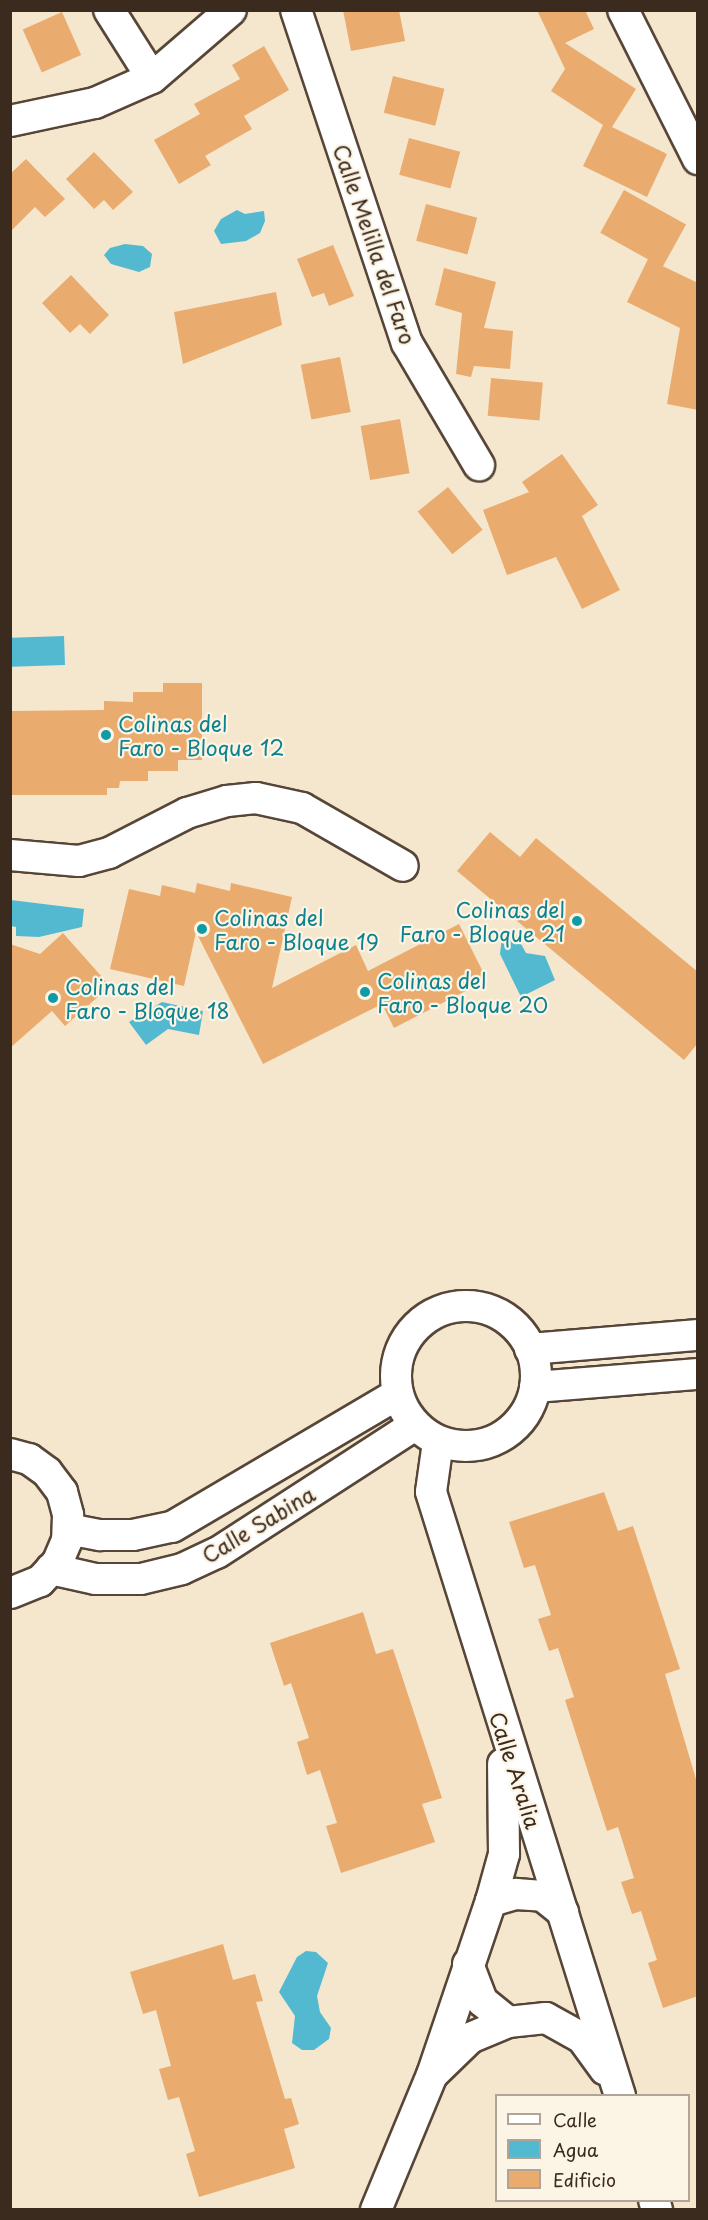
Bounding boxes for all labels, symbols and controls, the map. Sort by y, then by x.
street label: Calle Melilla del Faro [329,140,421,348]
place label: Colinas del Faro - Bloque 12 [118,710,285,760]
marker: Colinas del Faro - Bloque 12 [99,728,113,742]
place label: Colinas del Faro - Bloque 21 [398,896,565,946]
place label: Colinas del Faro - Bloque 19 [214,904,378,954]
marker: Colinas del Faro - Bloque 21 [570,914,584,928]
marker: Colinas del Faro - Bloque 19 [195,922,209,936]
place label: Colinas del Faro - Bloque 20 [377,967,550,1017]
place label: Colinas del Faro - Bloque 18 [65,973,230,1023]
marker: Colinas del Faro - Bloque 20 [358,985,372,999]
marker: Colinas del Faro - Bloque 18 [46,991,60,1005]
street label: Calle Sabina [197,1480,319,1568]
street label: Calle Aralia [485,1708,547,1832]
legend [495,2094,690,2202]
text: Calle [553,2106,597,2133]
text: Agua [553,2136,598,2163]
text: Edificio [553,2166,616,2193]

